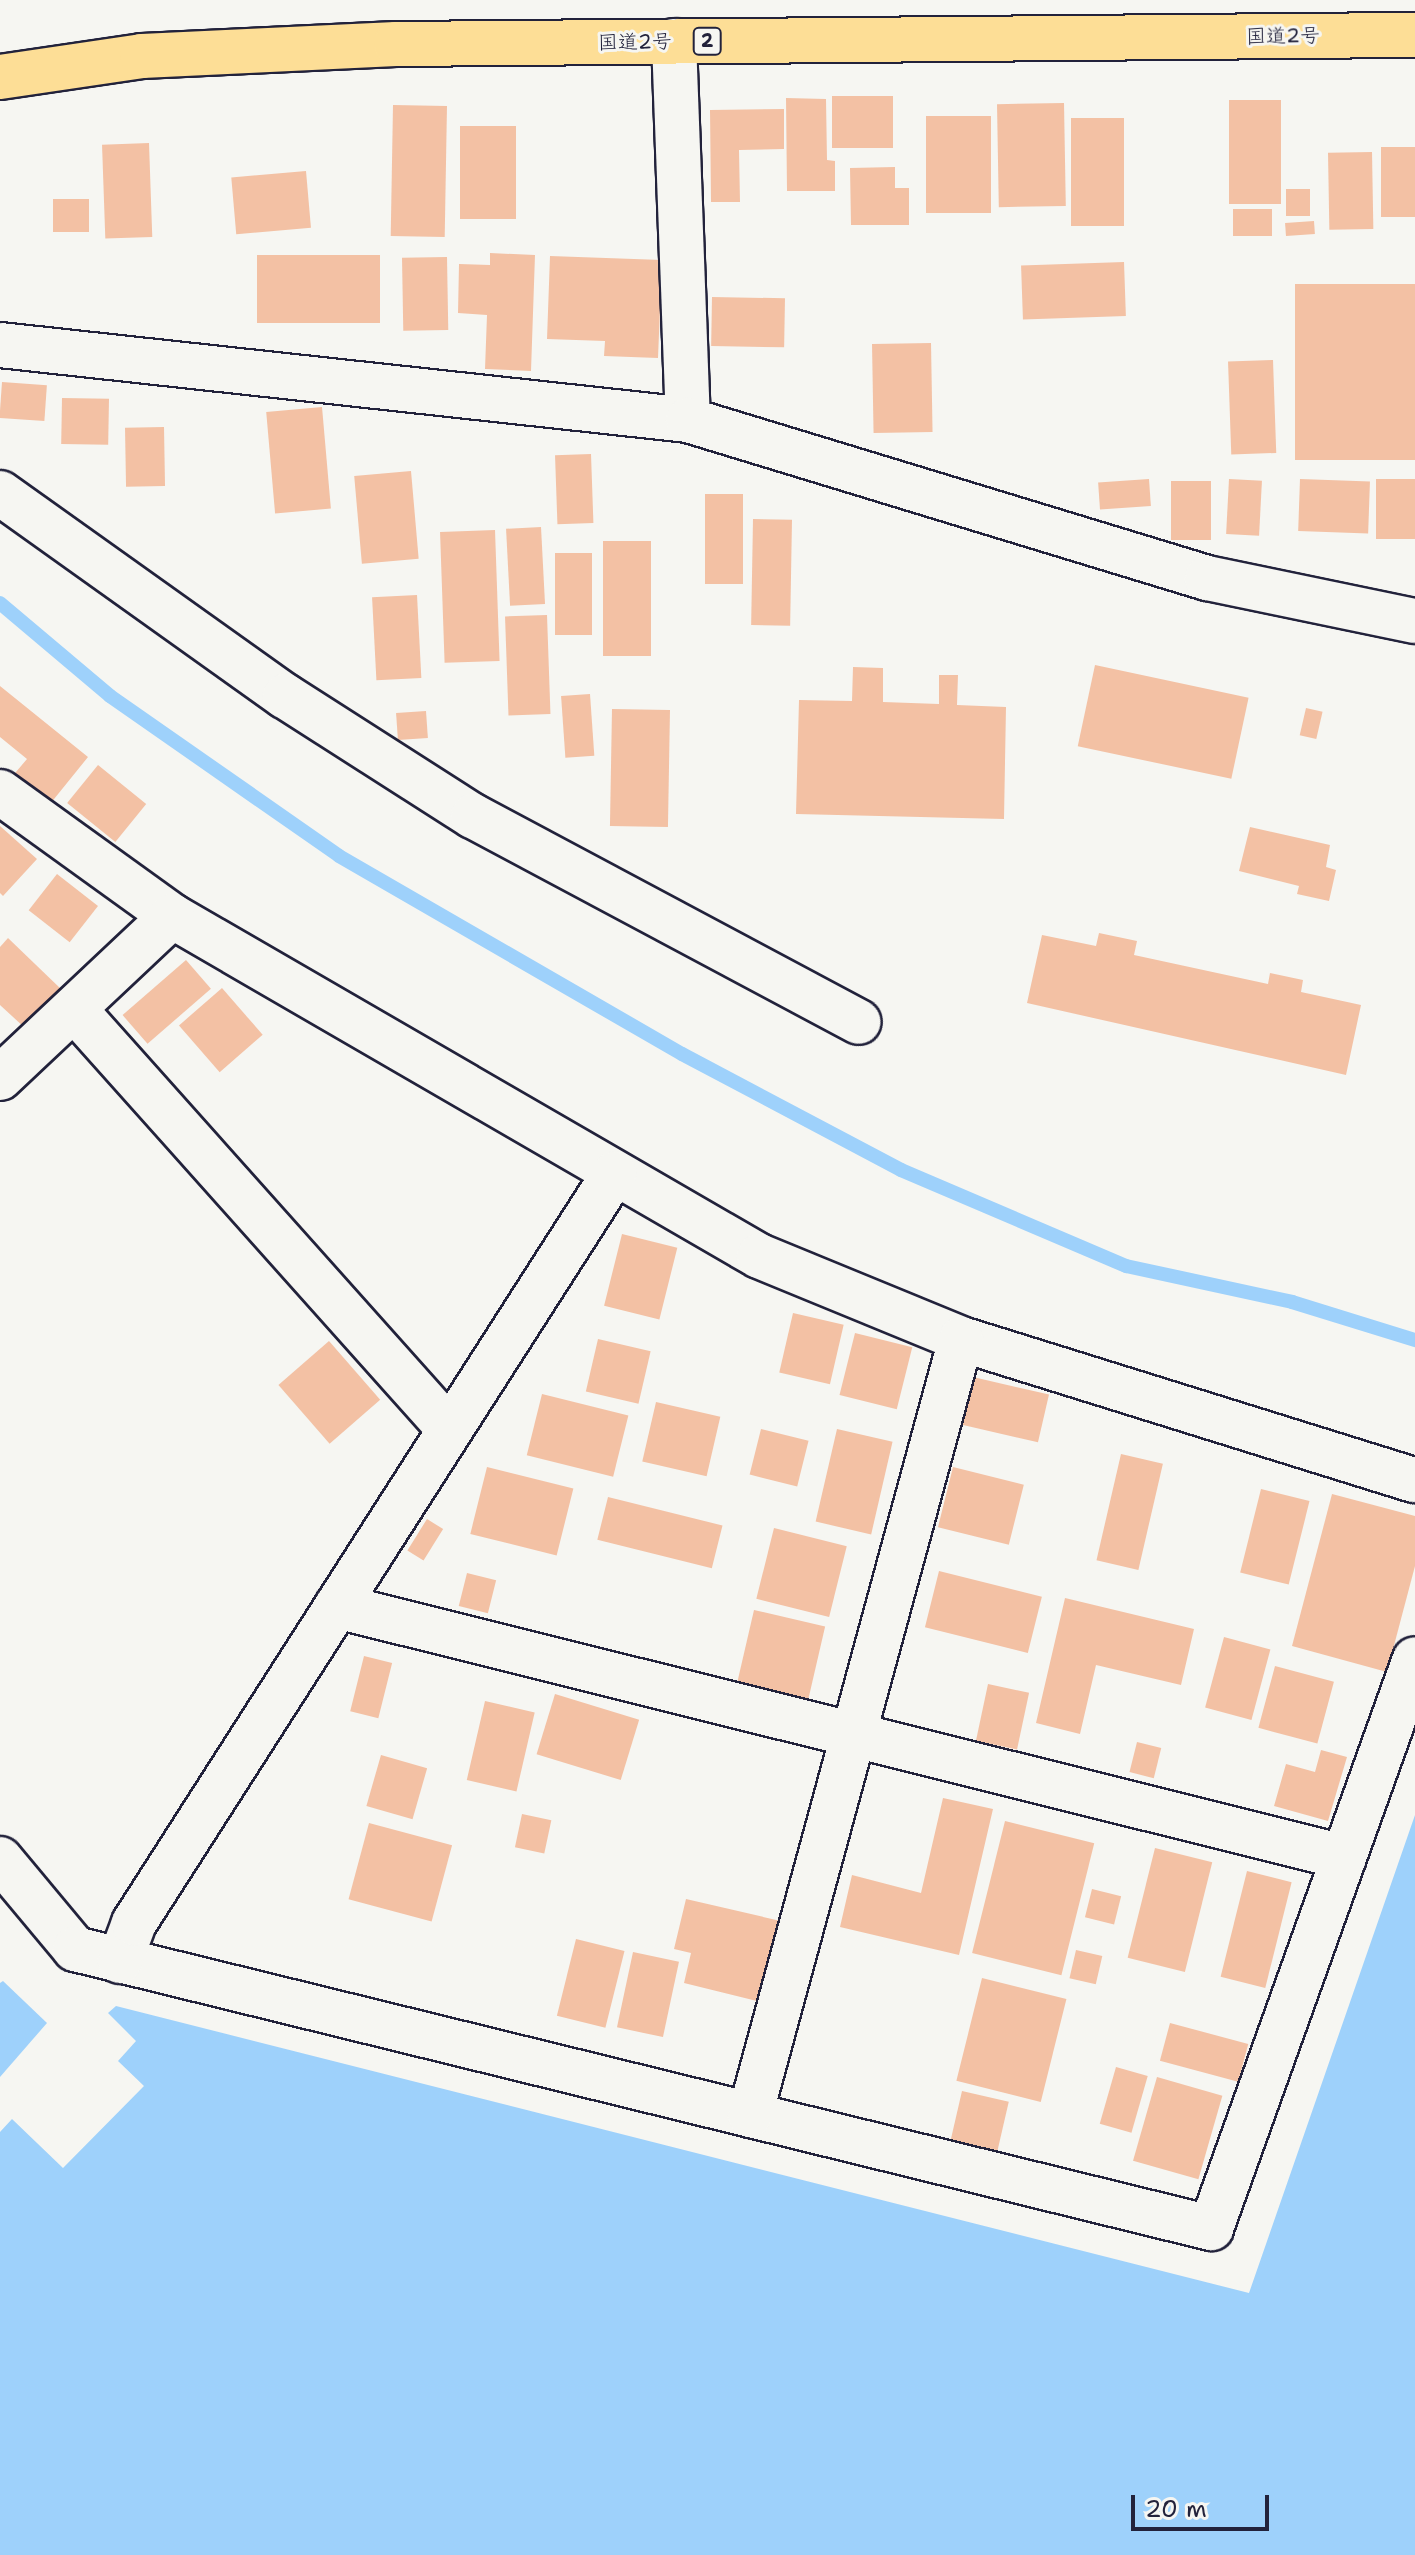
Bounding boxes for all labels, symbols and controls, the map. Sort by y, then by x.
street label: 国道2号 [1246,23,1320,49]
road number: 2 [691,27,723,55]
street label: 国道2号 [598,29,672,55]
scale bar [1135,2479,1273,2529]
text: 20 m [1145,2493,1207,2525]

